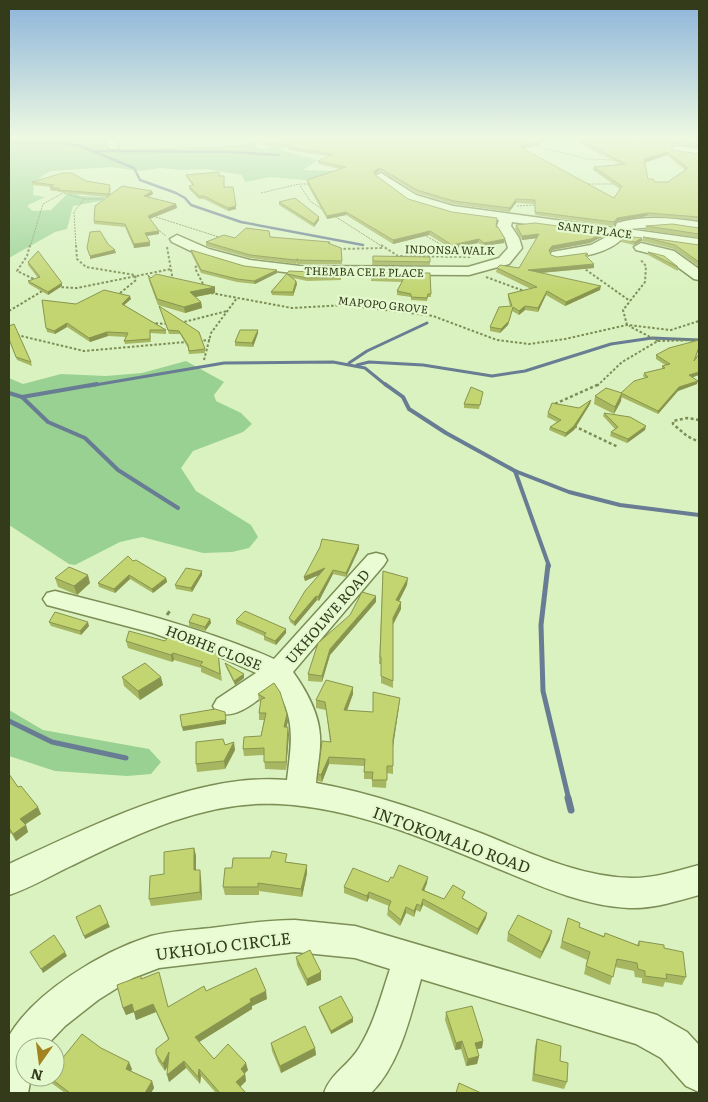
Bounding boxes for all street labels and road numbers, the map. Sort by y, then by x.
street label: SANTI PLACE [557,217,633,241]
street label: INDONSA WALK [405,240,496,258]
street label: THEMBA CELE PLACE [304,262,424,280]
street label: MAPOPO GROVE [337,291,429,317]
street label: UKHOLWE ROAD [280,564,374,668]
street label: HOBHE CLOSE [163,619,265,675]
street label: INTOKOMALO ROAD [370,799,534,879]
street label: UKHOLO CIRCLE [154,925,292,965]

